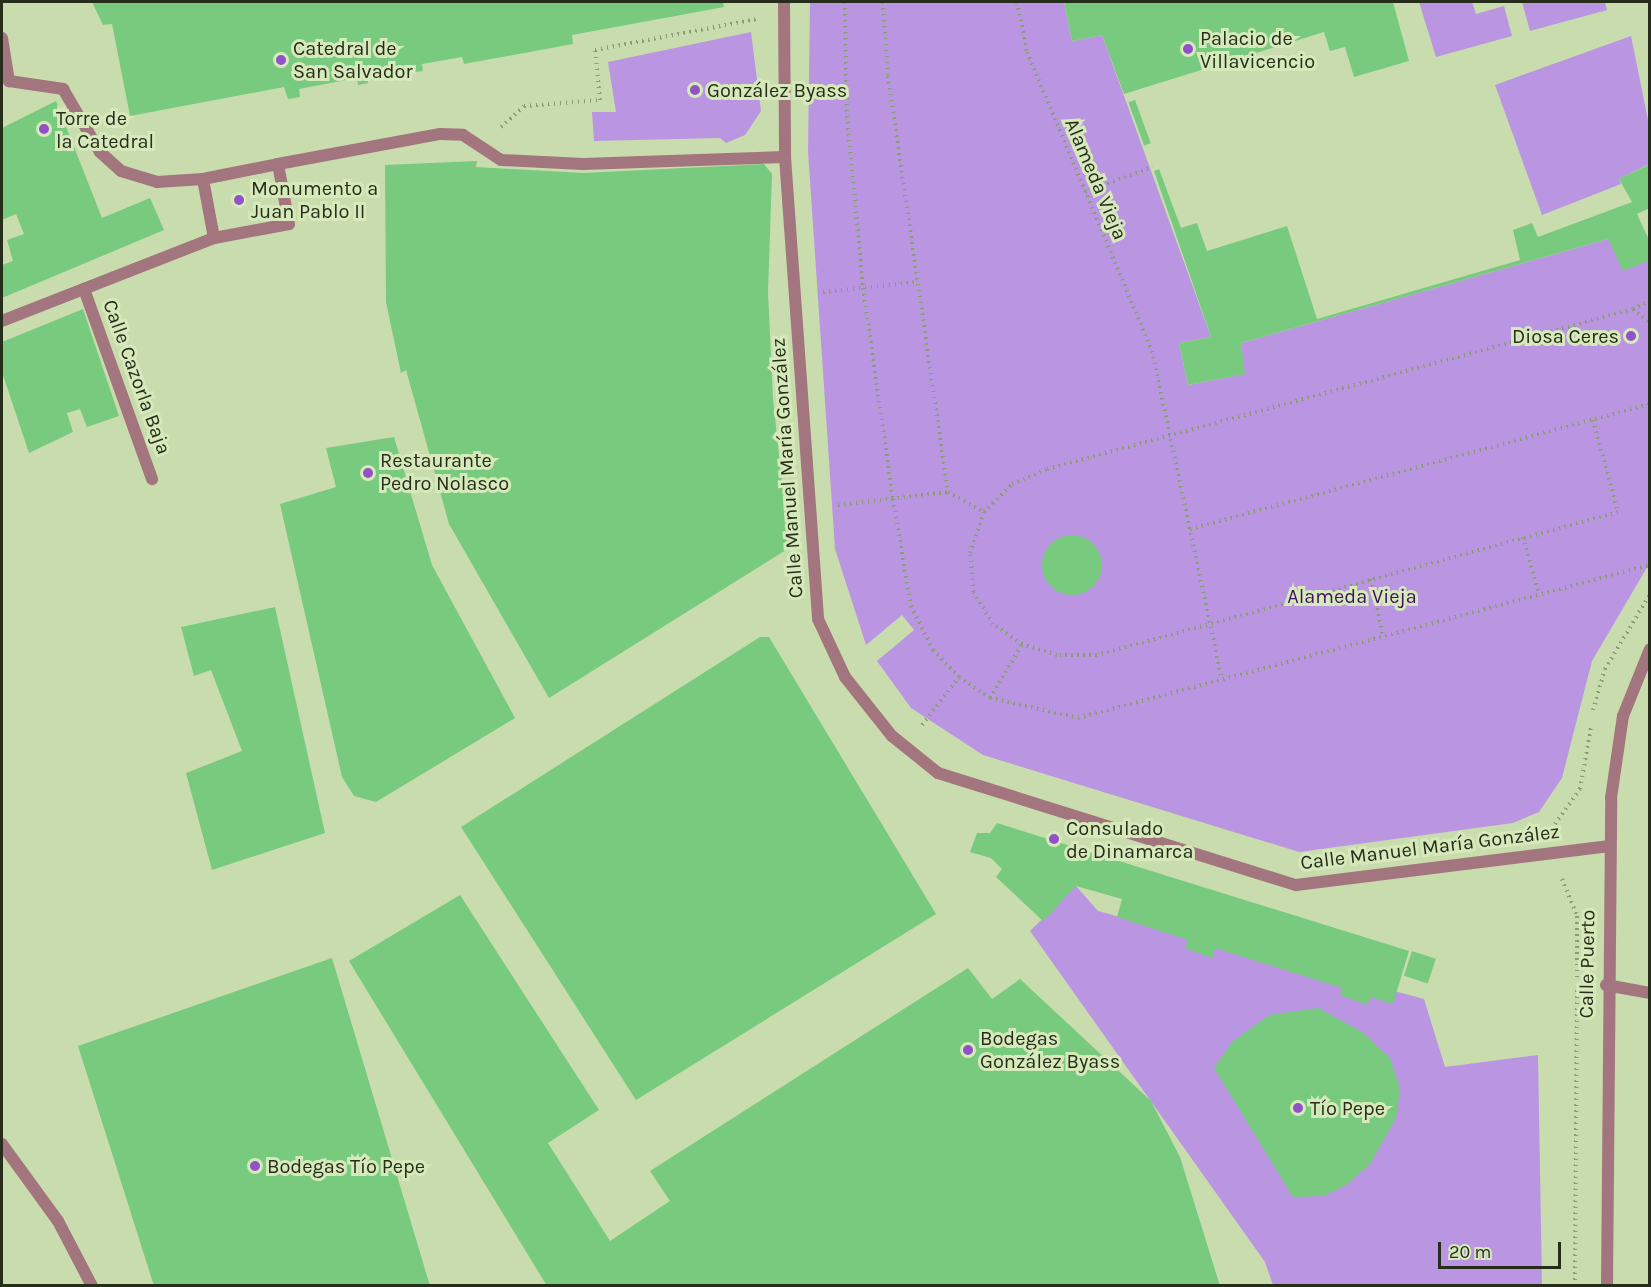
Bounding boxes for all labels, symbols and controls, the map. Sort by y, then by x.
place label: Palacio de Villavicencio [1200,26,1315,73]
place label: Catedral de San Salvador [293,36,413,83]
marker: Palacio de Villavicencio [1181,42,1195,56]
marker: Catedral de San Salvador [274,53,288,67]
place label: González Byass [707,78,847,102]
marker: González Byass [688,83,702,97]
place label: Torre de la Catedral [56,106,154,153]
street label: Alameda Vieja [1060,115,1132,243]
marker: Torre de la Catedral [37,122,51,136]
place label: Monumento a Juan Pablo II [251,176,378,223]
marker: Monumento a Juan Pablo II [232,193,246,207]
street label: Calle Cazorla Baja [98,297,176,457]
place label: Diosa Ceres [1512,324,1619,348]
marker: Diosa Ceres [1624,329,1638,343]
street label: Calle Manuel María González [766,337,808,599]
place label: Restaurante Pedro Nolasco [380,449,509,496]
marker: Restaurante Pedro Nolasco [361,466,375,480]
park label: Alameda Vieja [1287,584,1417,608]
place label: Consulado de Dinamarca [1066,816,1193,863]
street label: Calle Manuel María González [1299,819,1561,875]
marker: Consulado de Dinamarca [1047,832,1061,846]
street label: Calle Puerto [1574,909,1600,1019]
place label: Bodegas González Byass [980,1026,1120,1073]
marker: Bodegas González Byass [961,1043,975,1057]
place label: Tío Pepe [1310,1096,1385,1120]
marker: Tío Pepe [1291,1101,1305,1115]
place label: Bodegas Tío Pepe [267,1154,425,1178]
marker: Bodegas Tío Pepe [248,1159,262,1173]
scale bar [1441,1230,1564,1268]
text: 20 m [1449,1241,1491,1263]

